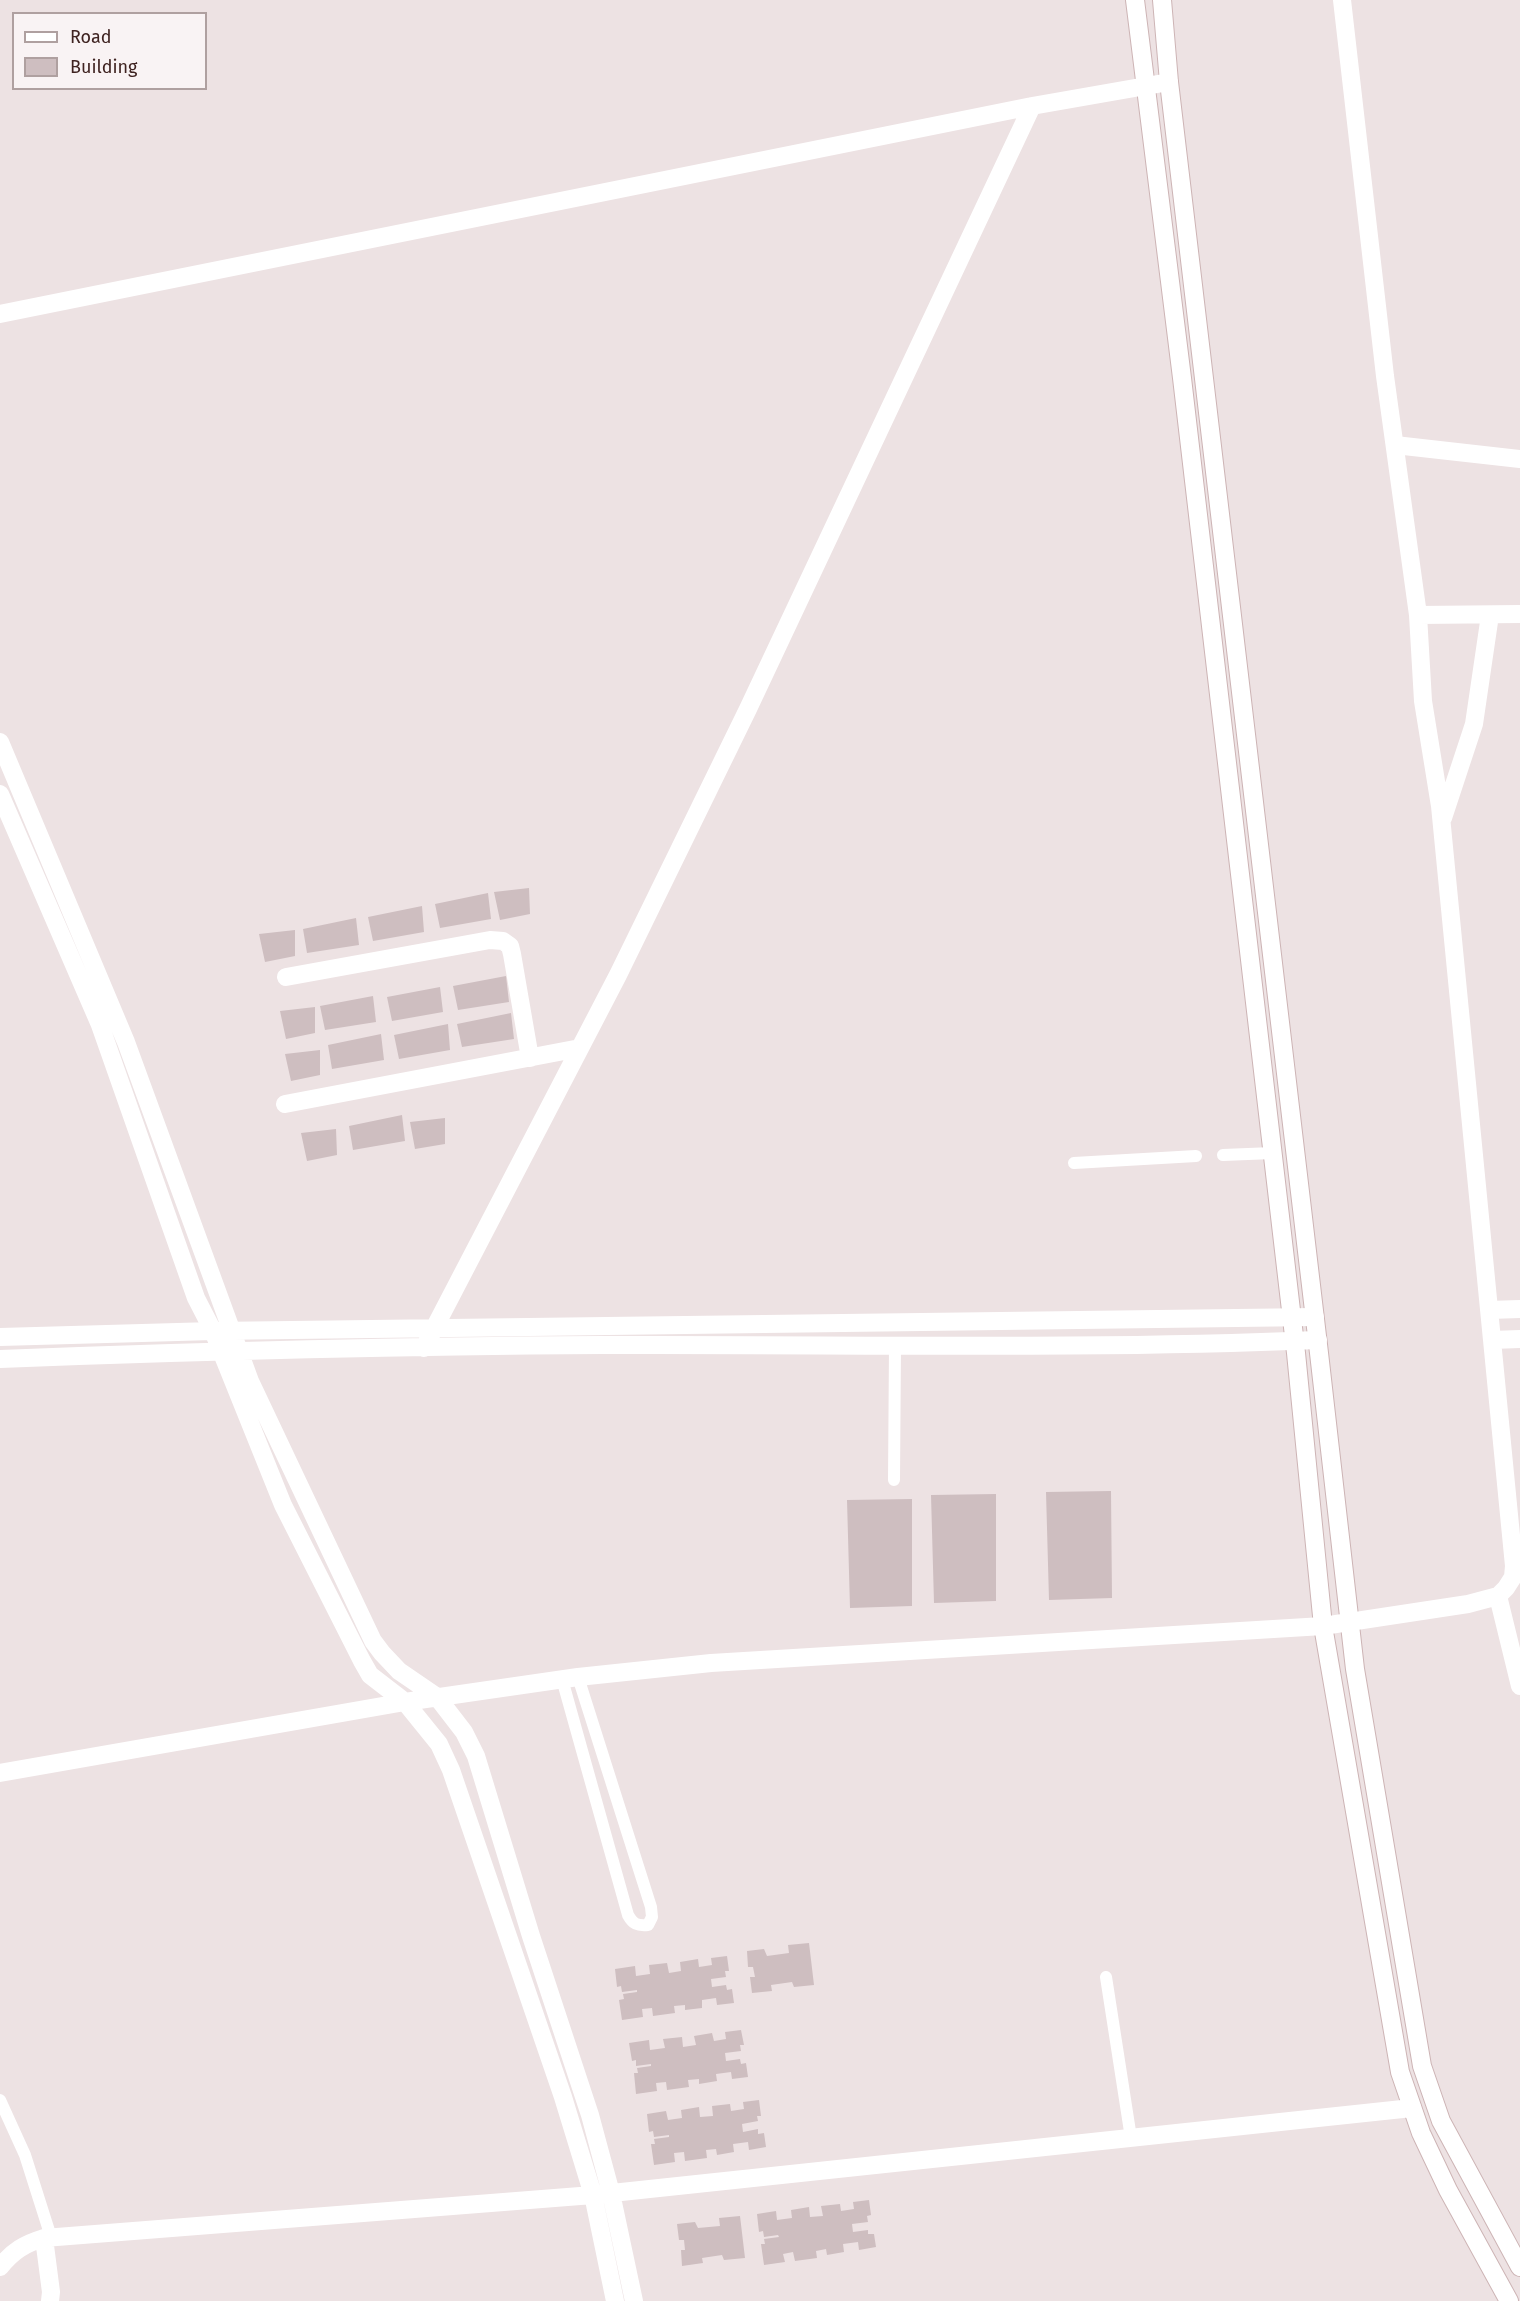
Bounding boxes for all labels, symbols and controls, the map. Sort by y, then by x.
legend [12,12,207,90]
text: Road [70,26,112,48]
text: Building [70,56,137,78]

